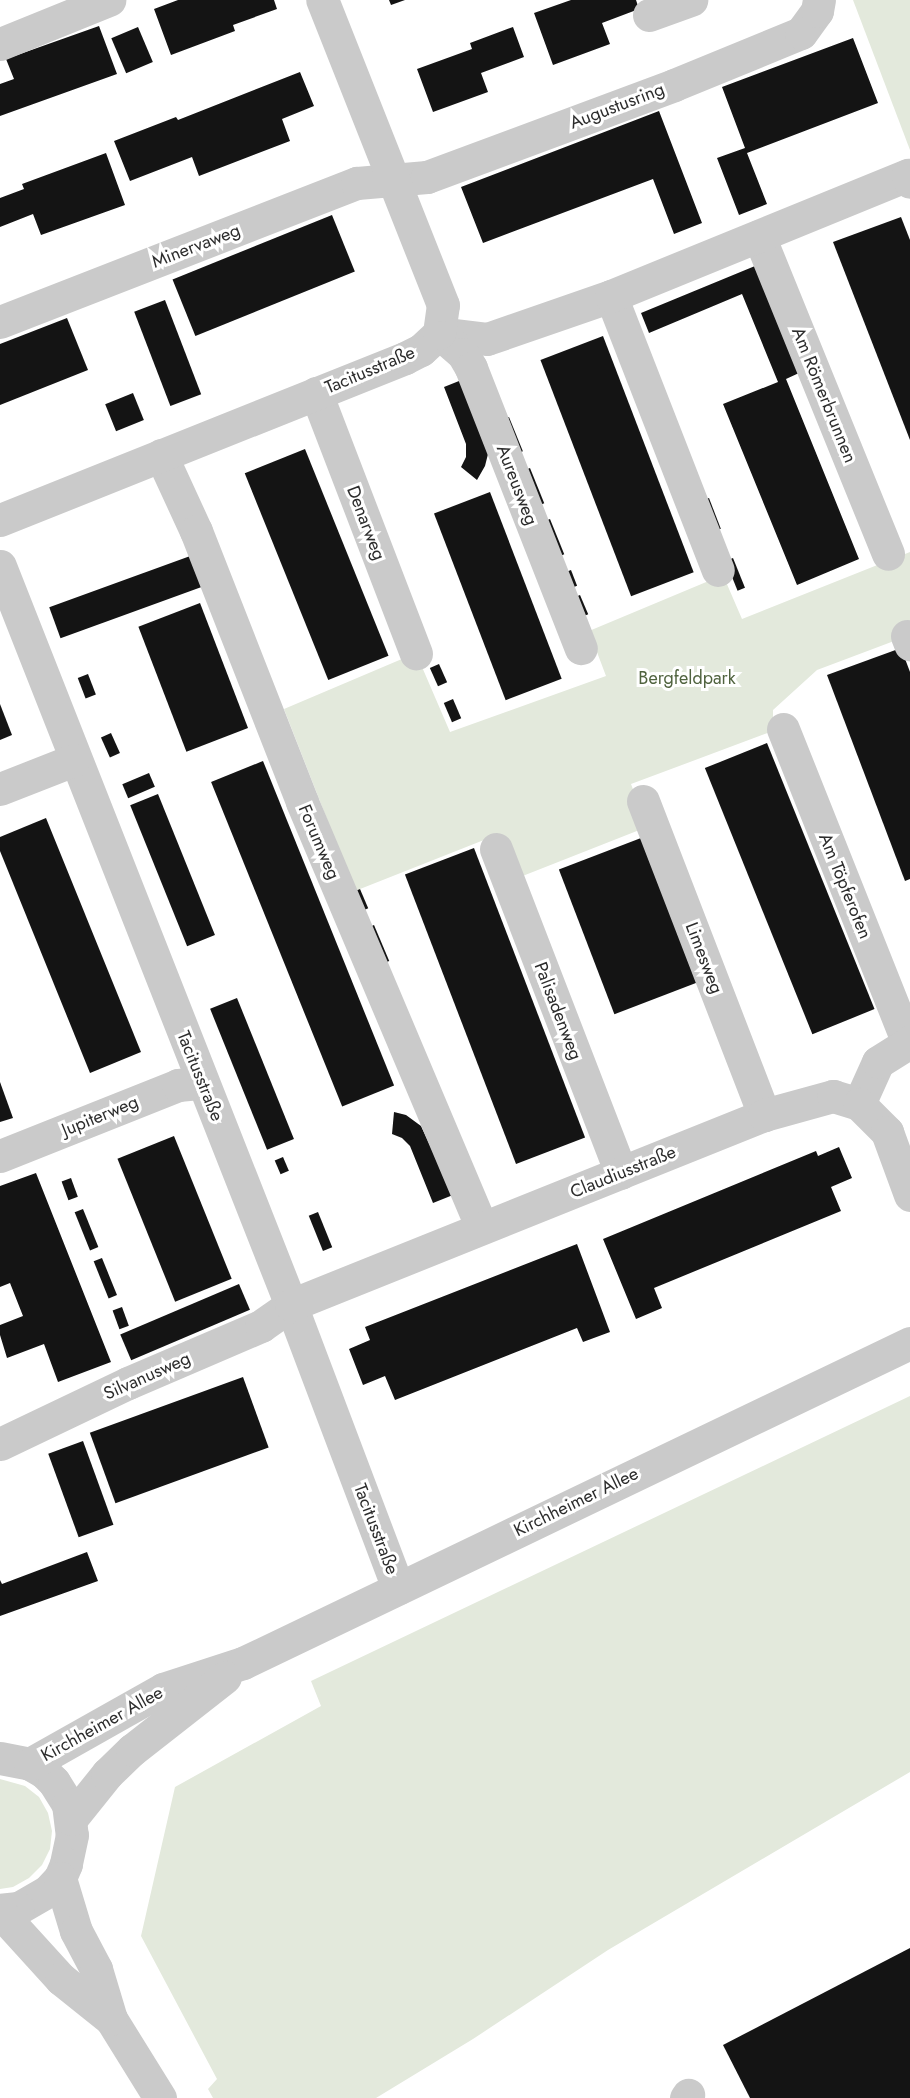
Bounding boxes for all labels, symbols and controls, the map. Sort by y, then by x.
street label: Augustusring [567,78,667,134]
street label: Minervaweg [149,219,243,273]
street label: Am Römerbrunnen [787,324,861,466]
street label: Tacitusstraße [322,341,418,399]
street label: Aureusweg [492,442,542,528]
street label: Denarweg [342,483,390,563]
park label: Bergfeldpark [638,667,736,689]
street label: Forumweg [294,801,344,883]
street label: Am Töpferofen [814,830,876,942]
street label: Limesweg [681,919,727,997]
street label: Palisadenweg [529,959,587,1063]
street label: Tacitusstraße [172,1028,228,1124]
street label: Jupiterweg [59,1091,141,1141]
street label: Claudiusstraße [567,1141,679,1203]
street label: Silvanusweg [100,1347,194,1405]
street label: Kirchheimer Allee [510,1463,642,1541]
street label: Tacitusstraße [349,1481,403,1577]
street label: Kirchheimer Allee [37,1682,167,1766]

